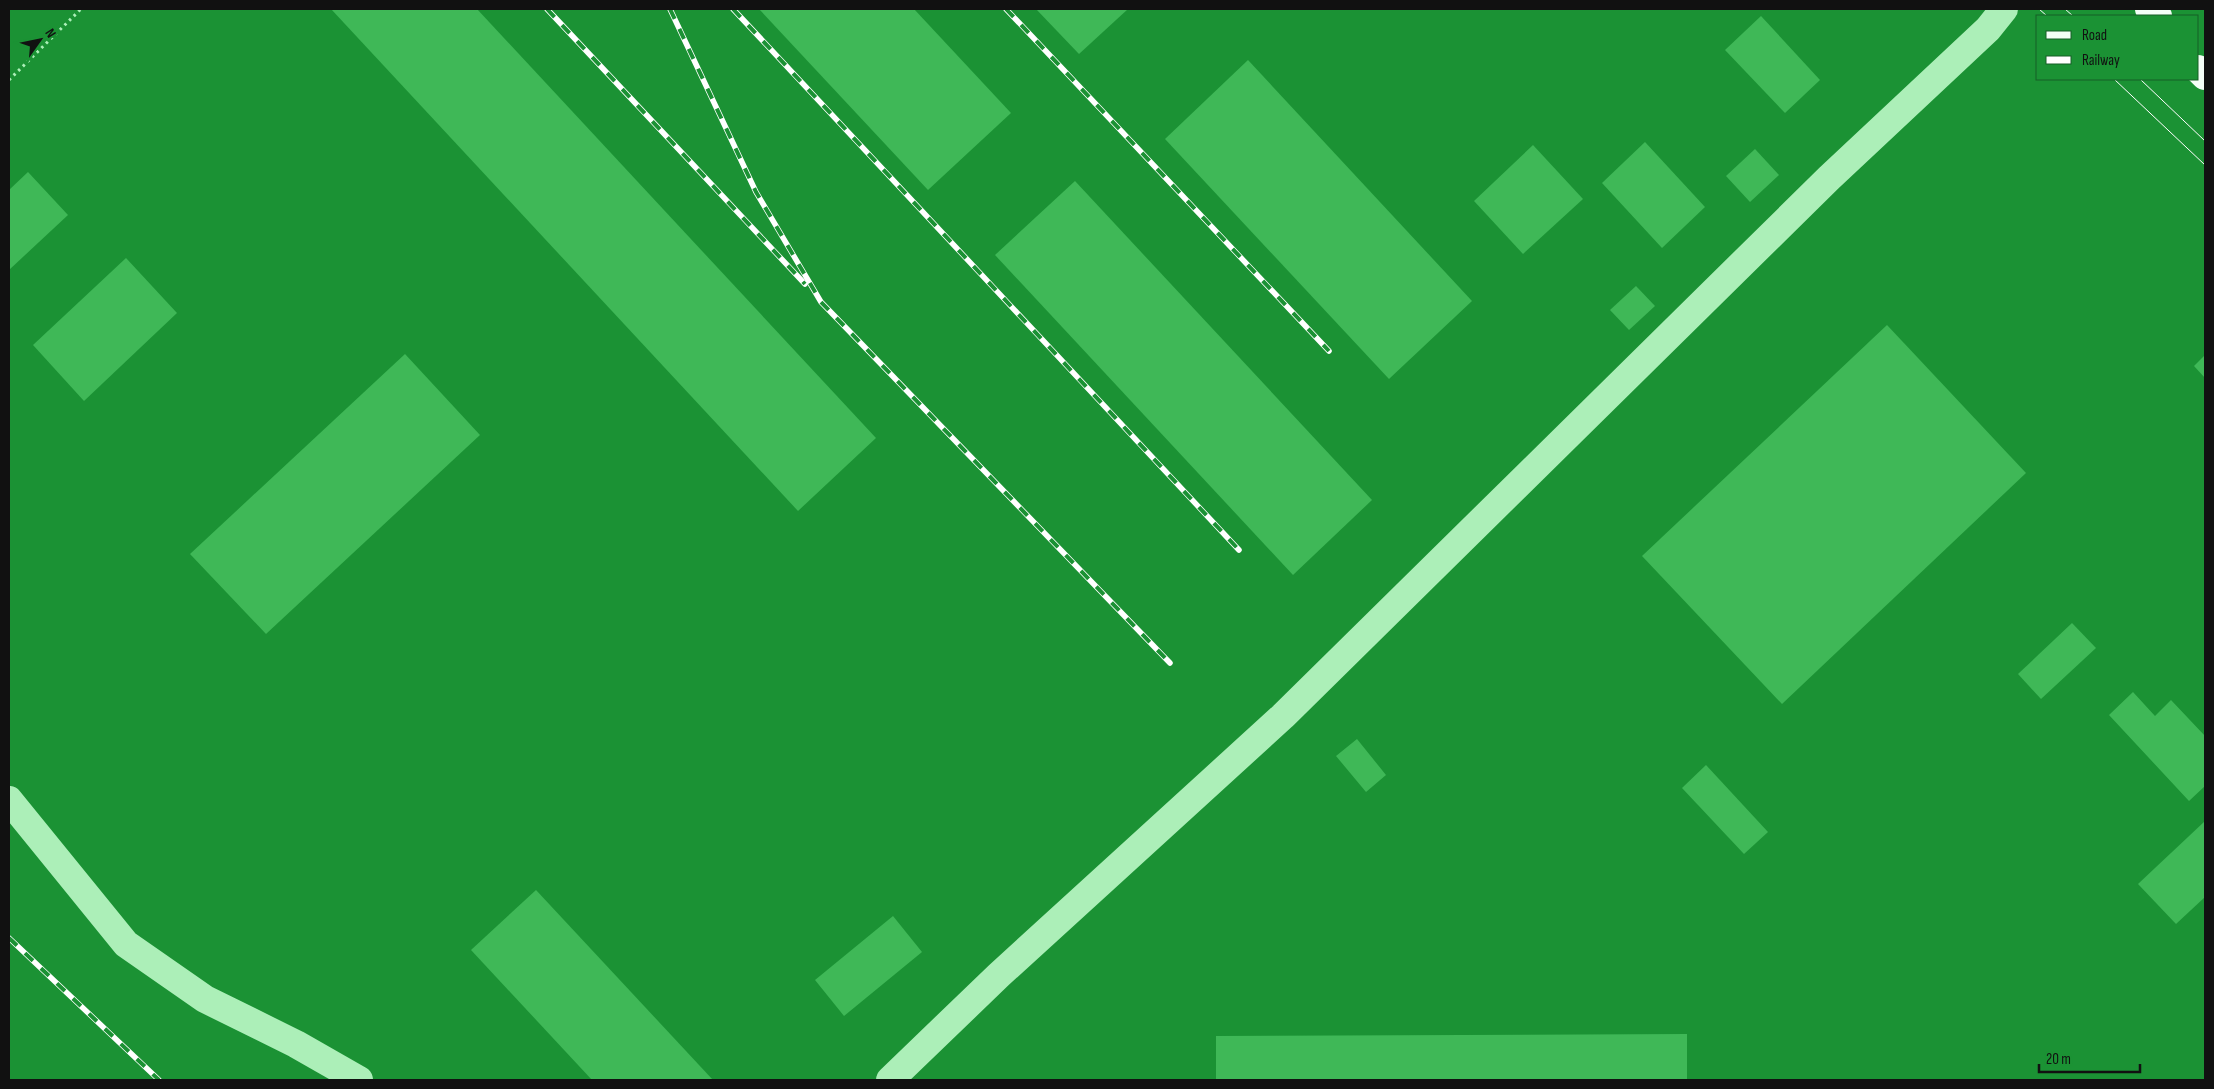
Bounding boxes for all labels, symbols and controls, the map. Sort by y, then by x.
north arrow [15,15,65,65]
legend [2036,15,2199,80]
text: N [41,25,60,41]
text: Road [2082,26,2107,45]
text: Railway [2082,51,2120,70]
scale bar [2039,1042,2140,1074]
text: 20 m [2046,1050,2071,1069]

